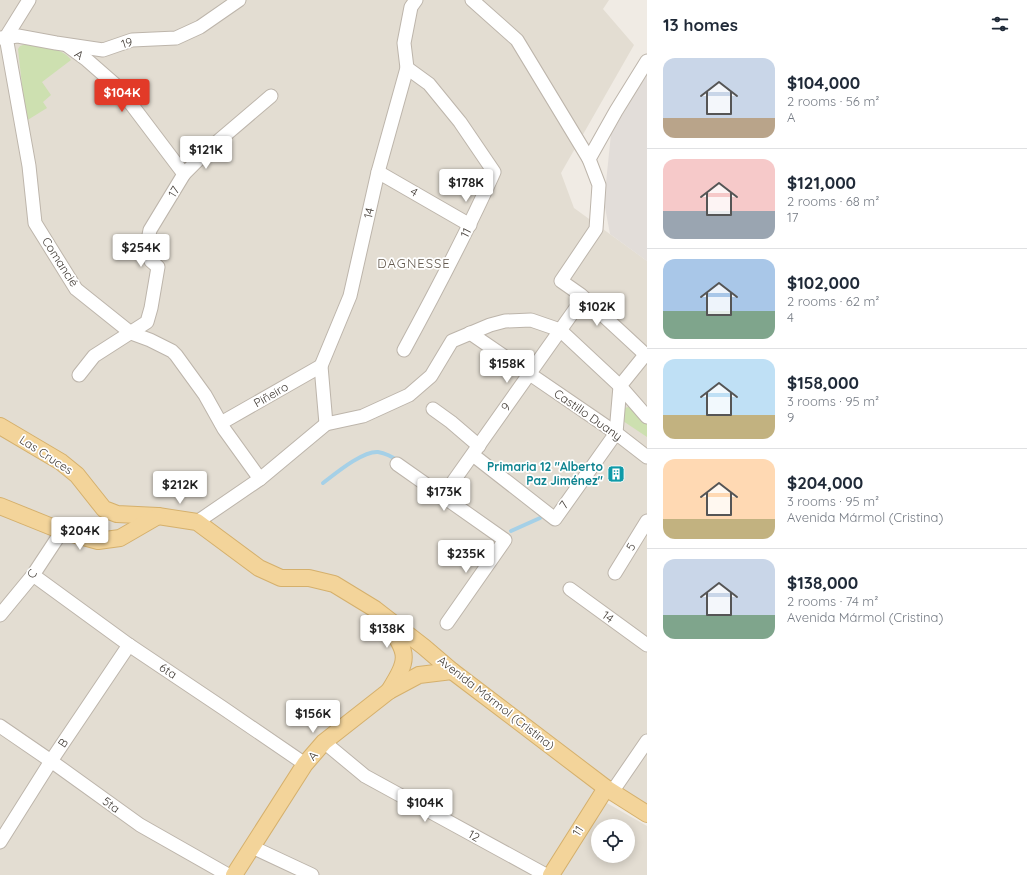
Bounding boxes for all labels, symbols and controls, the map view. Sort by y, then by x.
icon: filters [989,13,1011,35]
text: 13 homes [663,14,738,35]
street label: 19 [119,34,135,51]
street label: A [72,46,87,63]
text: $104,000 [787,72,860,93]
icon: home [695,74,743,122]
pin: $104K [94,79,150,113]
text: $104K [104,84,140,100]
text: 2 rooms · 56 m² [787,93,879,109]
text: A [787,109,795,125]
pin: $121K [178,136,234,170]
text: $121K [189,141,223,157]
pin: $178K [438,169,494,203]
text: $121,000 [787,172,856,193]
text: $178K [448,174,484,190]
icon: home [695,175,743,223]
street label: 17 [164,183,183,200]
street label: 4 [408,183,421,200]
text: 2 rooms · 68 m² [787,193,879,209]
street label: 14 [360,206,377,220]
text: 17 [787,209,798,225]
street label: 11 [457,225,474,240]
street label: Comancié [39,234,82,289]
pin: $254K [113,234,169,268]
text: $254K [122,239,160,255]
district label: DAGNESSE [377,255,451,271]
text: $102,000 [787,272,860,293]
icon: home [695,275,743,323]
pin: $102K [569,293,625,327]
text: 2 rooms · 62 m² [787,293,879,309]
text: $102K [579,298,615,314]
text: 4 [787,309,794,325]
pin: $158K [479,350,535,384]
text: $158K [489,355,525,371]
text: $158,000 [787,372,859,393]
icon: home [695,375,743,423]
street label: Piñeiro [251,379,291,410]
street label: Castillo Duany [551,386,625,444]
text: 3 rooms · 95 m² [787,393,879,409]
street label: 9 [498,399,514,414]
text: 9 [787,409,794,425]
street label: Las Cruces [17,432,76,478]
place label: Primaria 12 "Alberto Paz Jiménez" [487,459,604,488]
building icon: Primaria 12 "Alberto Paz Jiménez" [606,464,626,484]
pin: $212K [152,471,208,505]
text: $204,000 [787,472,863,493]
icon: home [695,475,743,523]
text: $212K [162,476,198,492]
pin: $173K [416,478,472,512]
text: $173K [426,483,462,499]
text: 3 rooms · 95 m² [787,493,879,509]
street label: 7 [556,498,571,512]
text: Avenida Mármol (Cristina) [787,509,943,525]
pin: $204K [52,517,108,551]
text: $204K [60,522,100,538]
pin: $235K [438,540,494,574]
street label: 5 [622,540,639,553]
text: $235K [447,545,485,561]
street label: C [23,566,40,581]
text: $138,000 [787,572,858,593]
icon: home [695,575,743,623]
text: 2 rooms · 74 m² [787,593,878,609]
street label: 14 [600,607,617,626]
text: Avenida Mármol (Cristina) [787,609,943,625]
pin: $138K [359,615,415,649]
text: $138K [369,620,405,636]
street label: Avenida Mármol (Cristina) [435,652,558,753]
street label: 6ta [157,659,180,682]
pin: $156K [285,700,341,734]
text: $156K [295,705,331,721]
street label: B [54,735,71,750]
street label: A [304,748,321,764]
pin: $104K [397,789,453,823]
street label: 5ta [100,793,123,816]
text: $104K [407,794,443,810]
map controls [591,819,635,863]
button: locate [591,819,635,863]
street label: 11 [569,823,586,838]
street label: 12 [466,826,483,845]

